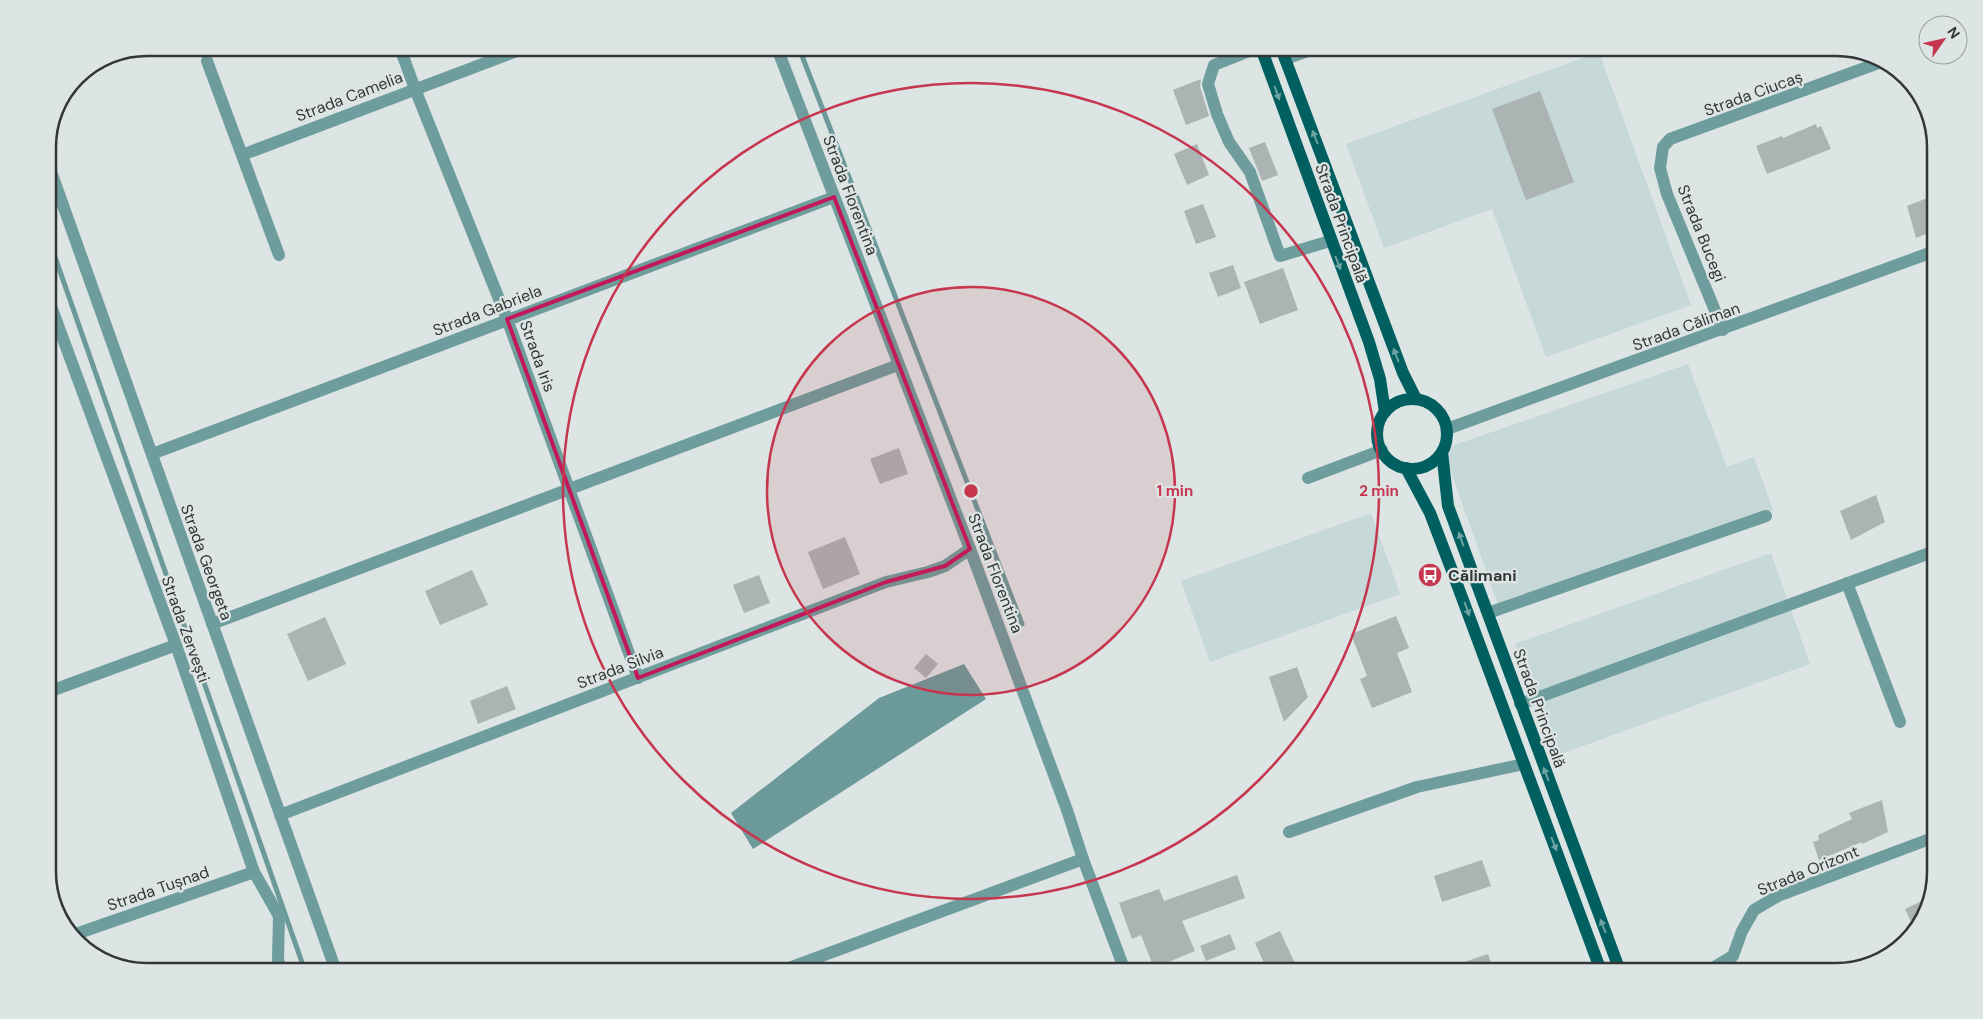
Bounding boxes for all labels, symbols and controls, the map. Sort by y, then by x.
north arrow [1918,15,1968,65]
text: N [1943,23,1964,42]
street label: Strada Camelia [293,66,406,126]
street label: Strada Ciucaș [1701,66,1805,121]
one-way arrow [1274,86,1281,101]
one-way arrow [1310,130,1318,145]
street label: Strada Florentina [818,132,883,258]
street label: Strada Principală [1310,161,1373,286]
street label: Strada Bucegi [1673,182,1731,285]
one-way arrow [1335,255,1343,270]
street label: Strada Gabriela [430,280,545,341]
street label: Strada Căliman [1630,297,1743,356]
street label: Strada Iris [515,317,560,395]
one-way arrow [1392,347,1400,362]
text: 1 min [1157,481,1193,501]
text: 2 min [1359,481,1399,501]
centre of rings [962,482,980,500]
street label: Strada Georgeta [176,501,237,623]
street label: Strada Florentina [963,510,1028,636]
one-way arrow [1457,531,1465,546]
bus stop icon: Călimani [1417,562,1443,588]
place label: Călimani [1448,565,1517,586]
street label: Strada Zervești [157,573,215,685]
one-way arrow [1464,602,1471,617]
street label: Strada Silvia [574,641,666,694]
street label: Strada Principală [1508,646,1571,771]
one-way arrow [1542,766,1549,781]
one-way arrow [1550,837,1558,852]
street label: Strada Orizont [1754,841,1862,900]
street label: Strada Tușnad [104,861,212,916]
one-way arrow [1599,918,1607,933]

